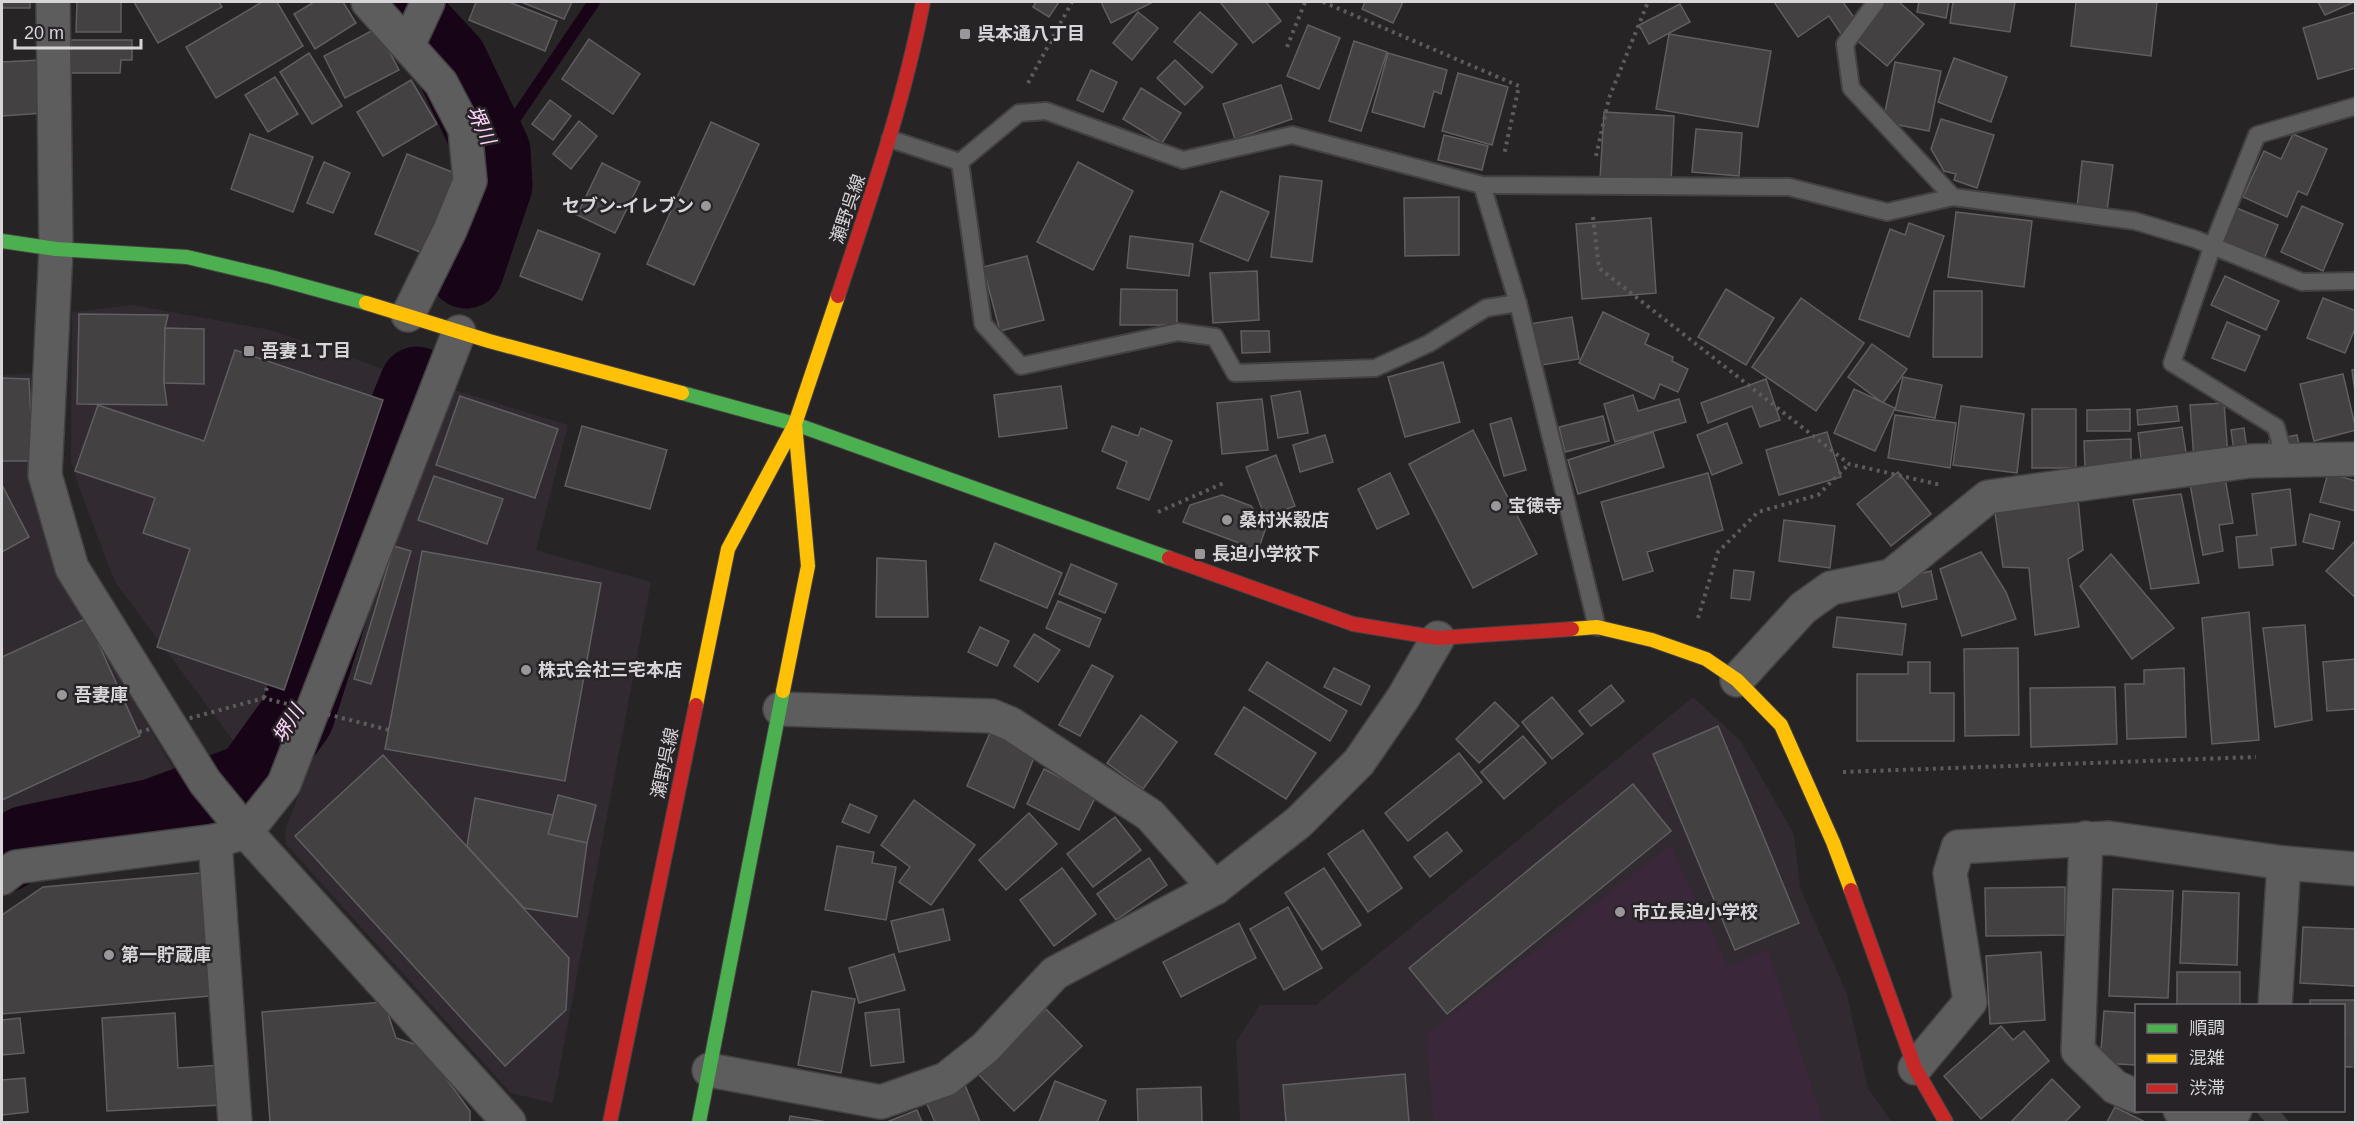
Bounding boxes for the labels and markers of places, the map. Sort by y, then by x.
place label: 呉本通八丁目 [977,24,1085,44]
marker: 呉本通八丁目 [958,27,972,41]
place label: セブン-イレブン [562,196,694,216]
marker: セブン-イレブン [699,199,713,213]
place label: 吾妻１丁目 [261,341,351,361]
marker: 吾妻１丁目 [242,344,256,358]
place label: 宝徳寺 [1508,496,1562,516]
marker: 宝徳寺 [1489,499,1503,513]
place label: 桑村米穀店 [1239,510,1329,530]
marker: 桑村米穀店 [1220,513,1234,527]
place label: 長迫小学校下 [1212,544,1320,564]
marker: 長迫小学校下 [1193,547,1207,561]
place label: 株式会社三宅本店 [538,660,682,680]
marker: 株式会社三宅本店 [519,663,533,677]
place label: 吾妻庫 [74,685,128,705]
marker: 吾妻庫 [55,688,69,702]
place label: 市立長迫小学校 [1632,902,1758,922]
marker: 市立長迫小学校 [1613,905,1627,919]
place label: 第一貯蔵庫 [121,945,211,965]
marker: 第一貯蔵庫 [102,948,116,962]

